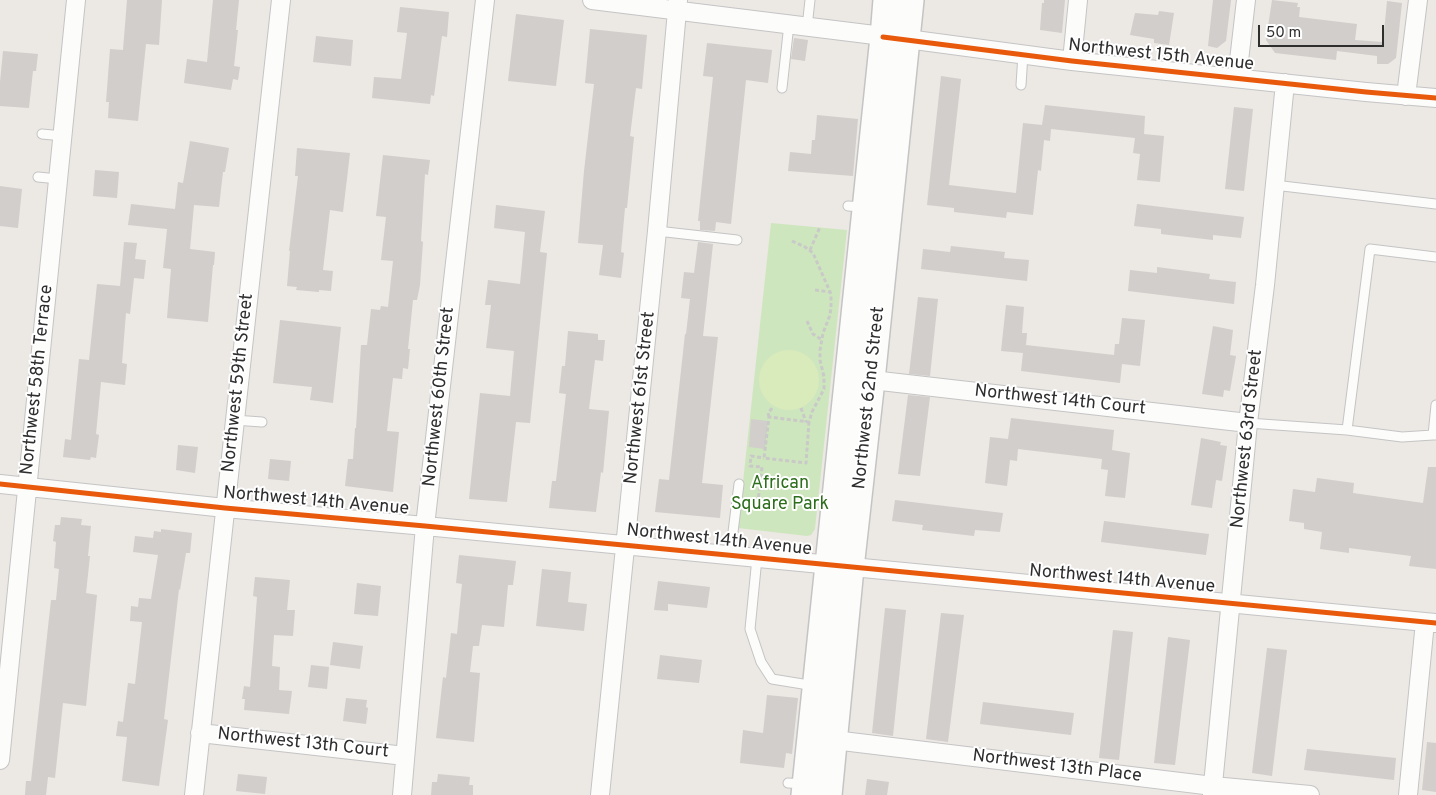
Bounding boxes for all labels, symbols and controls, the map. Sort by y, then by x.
scale bar [1261,15,1387,47]
text: 50 m [1266,24,1301,43]
street label: Northwest 15th Avenue [1067,35,1255,77]
street label: Northwest 58th Terrace [17,284,59,476]
street label: Northwest 59th Street [219,292,259,474]
street label: Northwest 62nd Street [850,305,890,491]
street label: Northwest 60th Street [420,306,460,488]
street label: Northwest 61st Street [621,310,661,486]
street label: Northwest 63rd Street [1228,348,1268,530]
street label: Northwest 14th Court [973,381,1147,421]
park label: African Square Park [731,473,829,516]
street label: Northwest 14th Avenue [222,483,410,521]
street label: Northwest 14th Avenue [625,521,813,561]
street label: Northwest 14th Avenue [1028,561,1216,599]
street label: Northwest 13th Court [216,724,390,764]
street label: Northwest 13th Place [971,746,1143,788]

